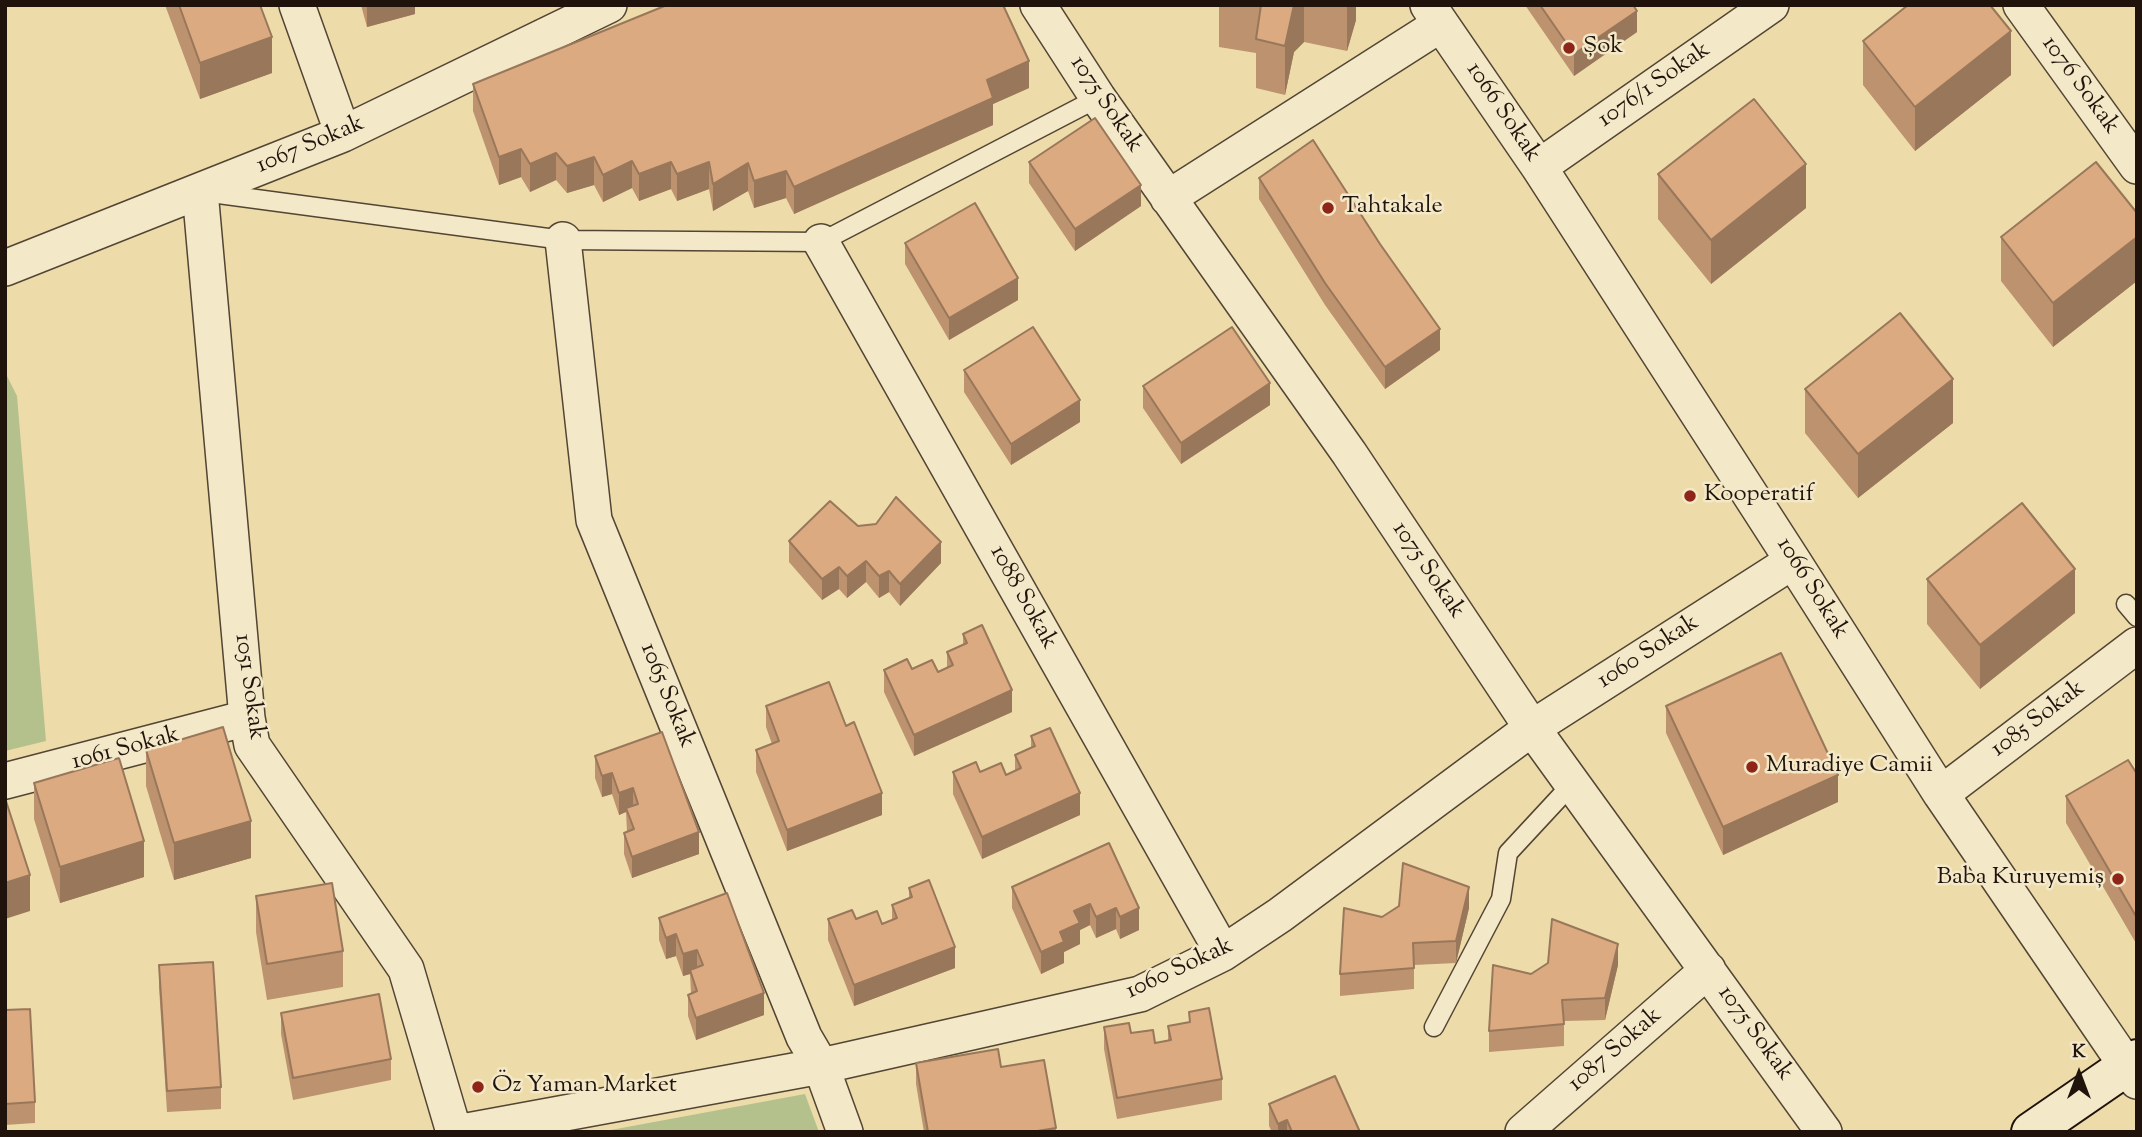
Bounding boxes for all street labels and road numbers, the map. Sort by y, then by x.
street label: 1076 Sokak [2034,31,2124,141]
street label: 1076/1 Sokak [1593,37,1717,135]
street label: 1075 Sokak [1062,51,1148,159]
street label: 1066 Sokak [1458,58,1546,168]
street label: 1067 Sokak [253,110,369,182]
street label: 1075 Sokak [1384,517,1470,625]
street label: 1066 Sokak [1769,533,1853,645]
street label: 1088 Sokak [982,541,1062,655]
street label: 1060 Sokak [1593,610,1705,696]
street label: 1051 Sokak [226,632,270,742]
street label: 1065 Sokak [632,639,700,753]
street label: 1085 Sokak [1986,675,2092,765]
street label: 1061 Sokak [69,722,183,778]
street label: 1060 Sokak [1122,933,1238,1007]
street label: 1075 Sokak [1710,981,1798,1087]
street label: 1087 Sokak [1563,1003,1669,1099]

